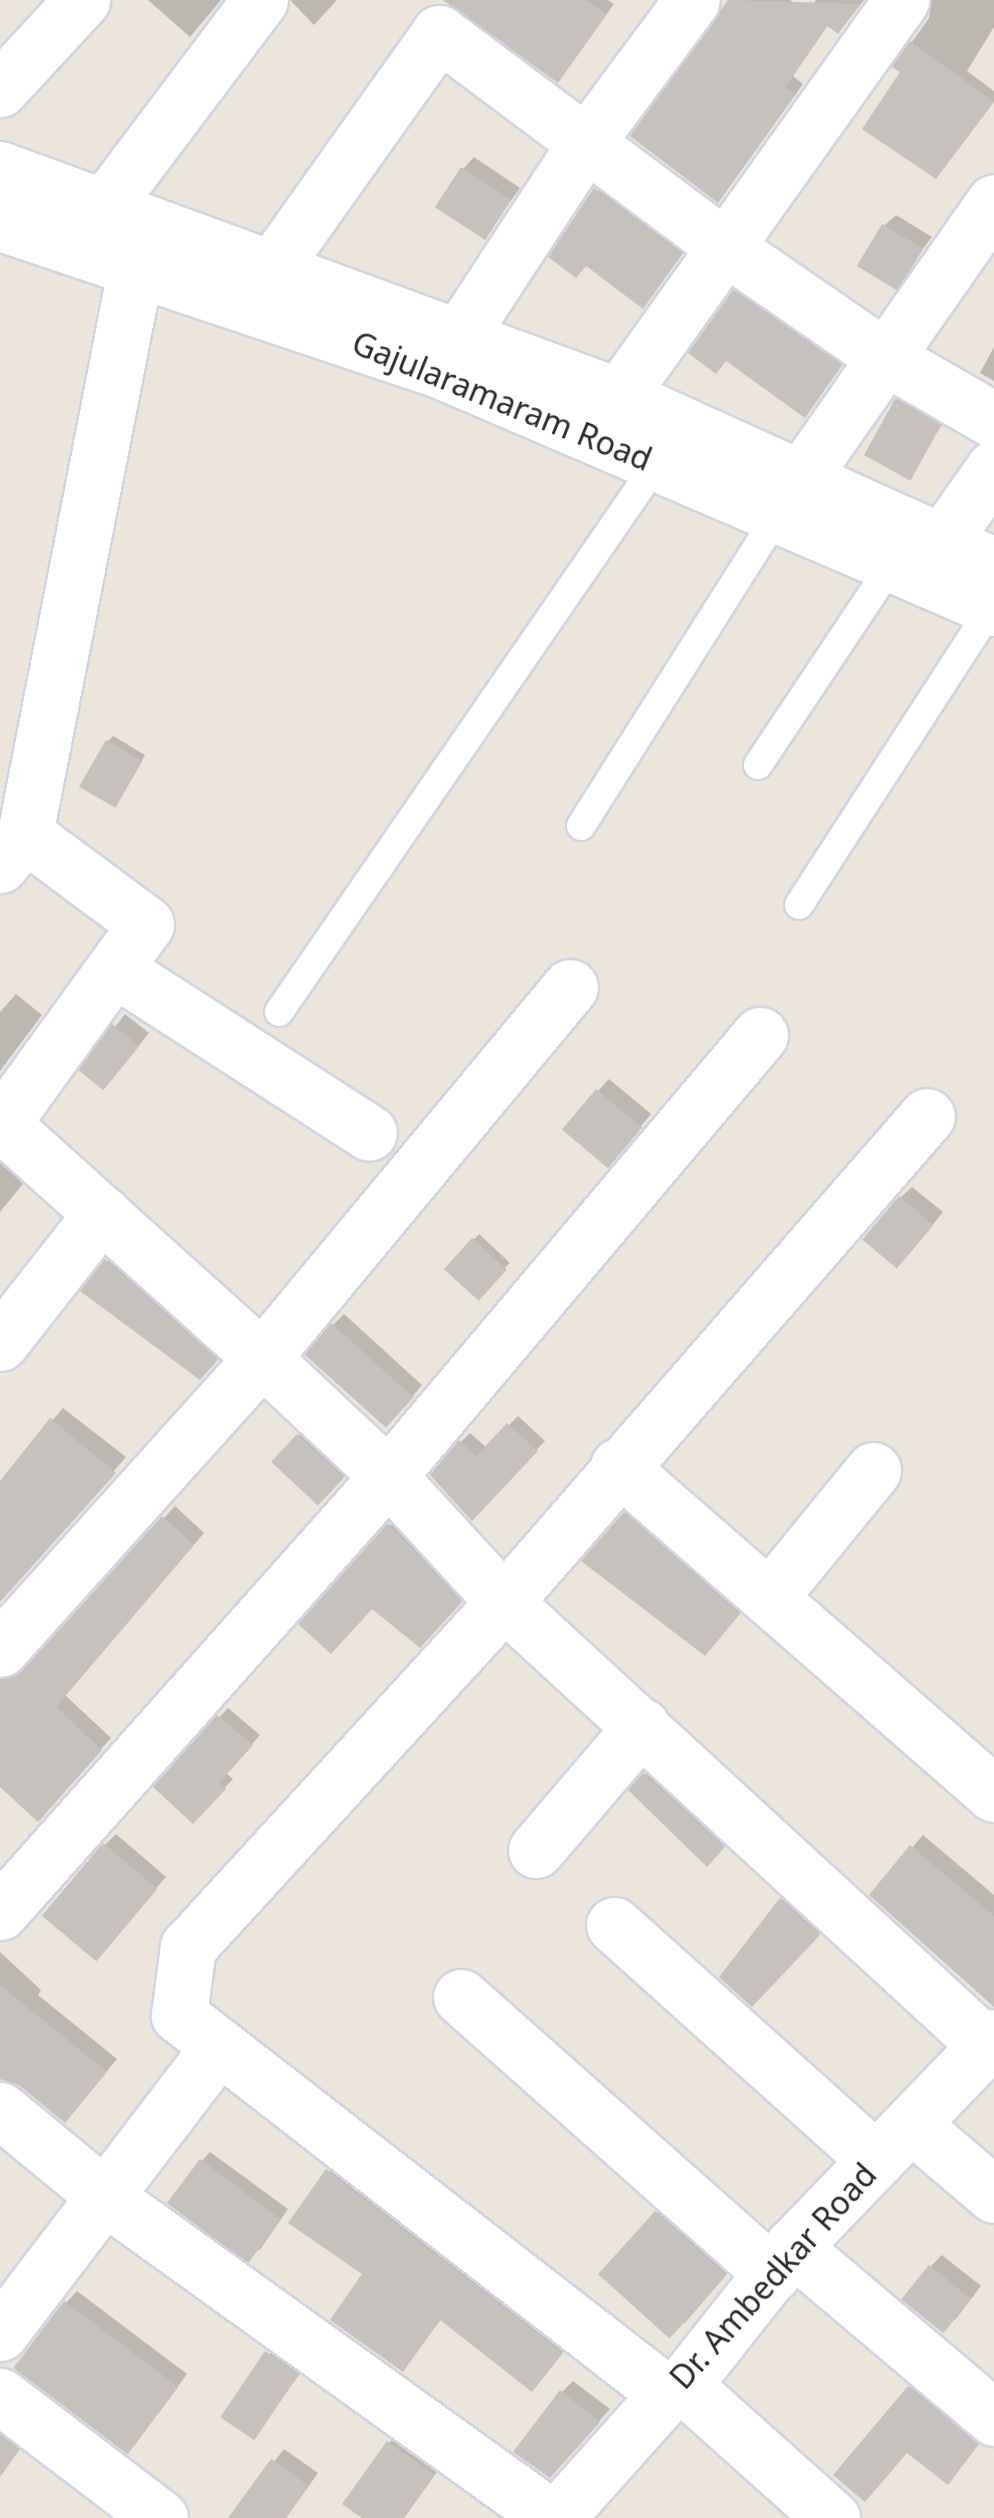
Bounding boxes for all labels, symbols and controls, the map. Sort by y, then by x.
street label: Gajularamaram Road [347,323,657,479]
street label: Dr. Ambedkar Road [662,2156,884,2396]

